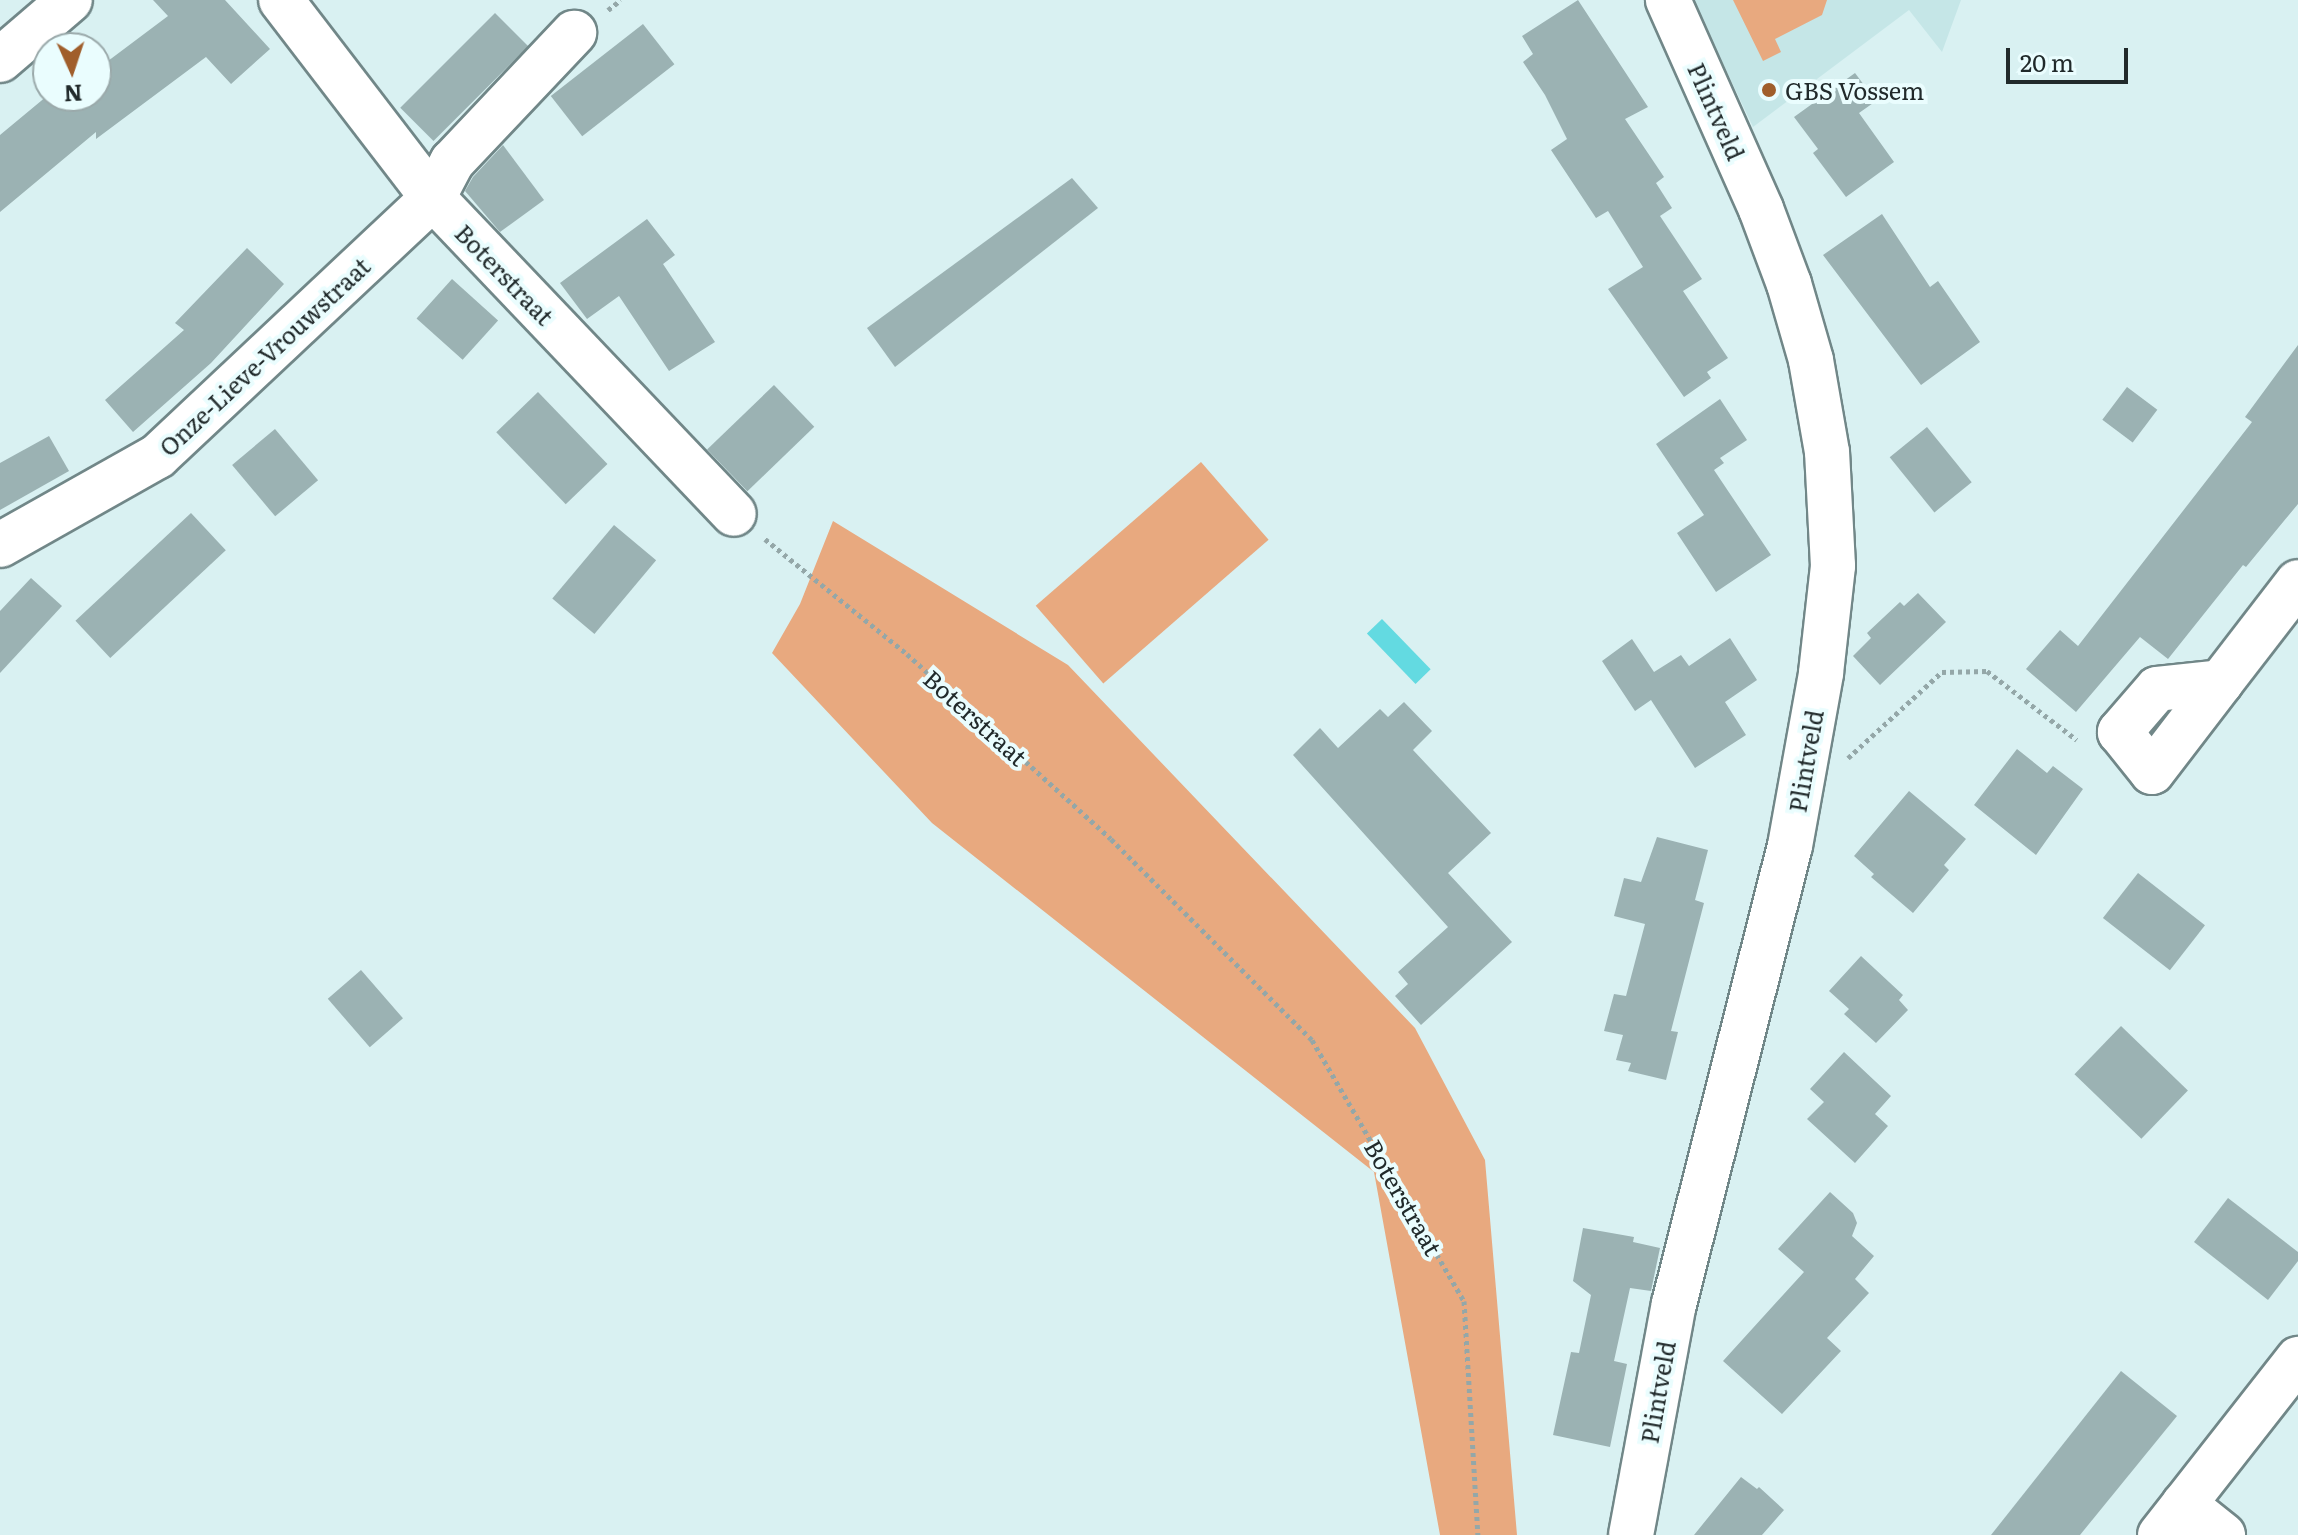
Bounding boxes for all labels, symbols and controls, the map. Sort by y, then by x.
north arrow [32,32,112,112]
scale bar [2010,32,2132,82]
text: 20 m [2020,44,2074,79]
street label: Plintveld [1683,58,1751,164]
place label: GBS Vossem [1785,76,1924,104]
text: N [63,78,83,111]
marker: GBS Vossem [1760,81,1778,99]
street label: Boterstraat [450,218,560,330]
street label: Onze-Lieve-Vrouwstraat [153,251,375,461]
street label: Boterstraat [919,663,1033,771]
street label: Plintveld [1782,708,1828,814]
street label: Boterstraat [1359,1134,1449,1260]
street label: Plintveld [1634,1339,1680,1445]

